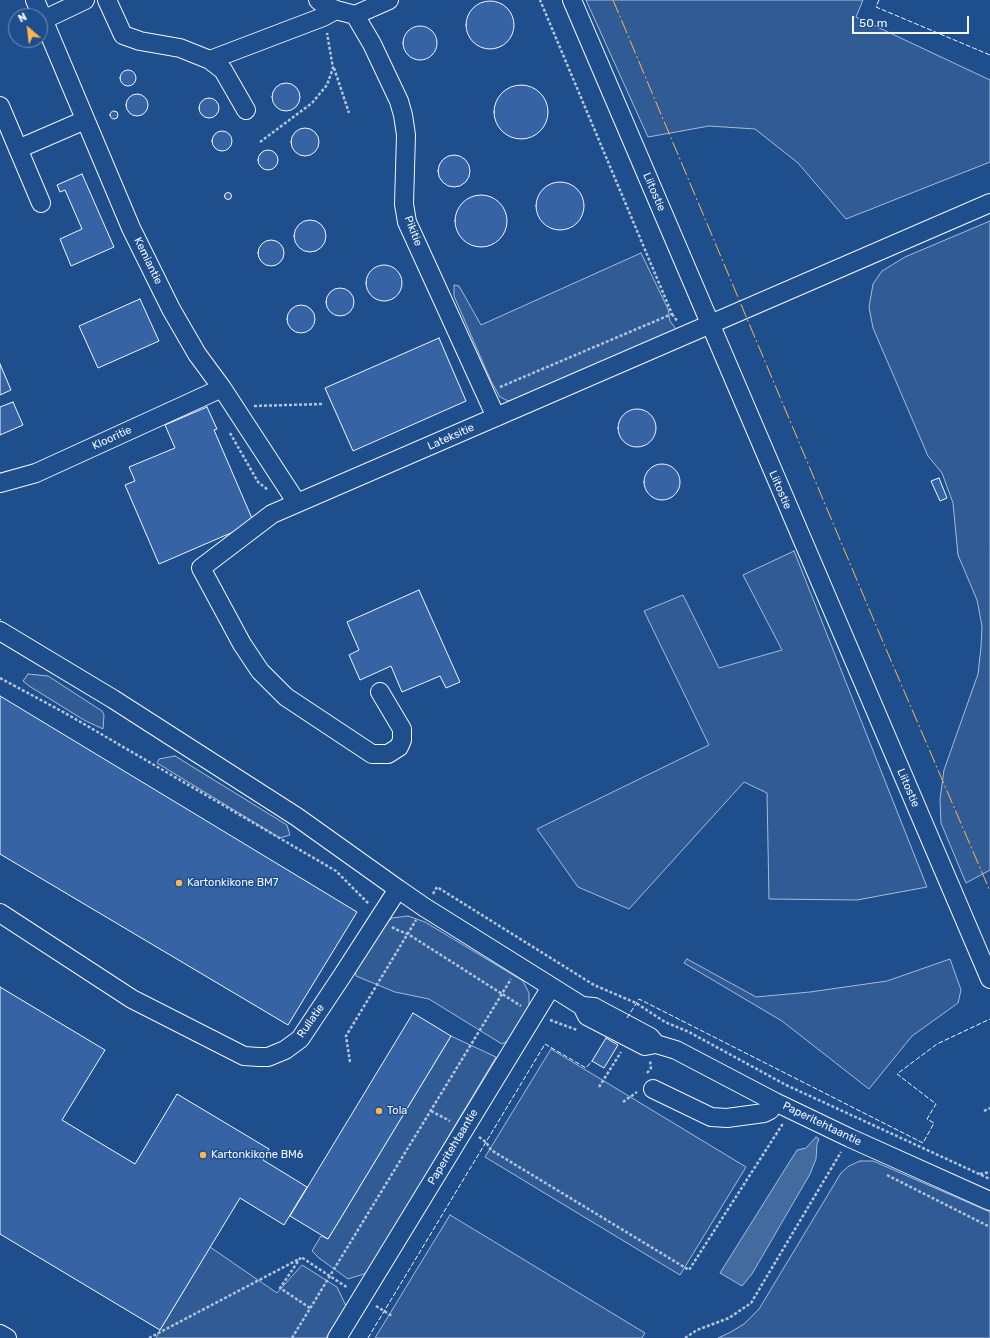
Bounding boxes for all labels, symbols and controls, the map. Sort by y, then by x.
north arrow [8,8,48,48]
scale bar [854,8,971,34]
text: N [16,10,29,25]
text: 50 m [859,16,887,30]
street label: Liitostie [640,171,668,213]
street label: Pikitie [401,214,425,248]
street label: Kemiantie [131,235,165,287]
street label: Lateksitie [426,421,476,453]
street label: Klooritie [90,423,134,453]
street label: Liitostie [766,469,794,511]
street label: Liitostie [894,767,922,809]
place label: Kartonkikone BM7 [187,876,278,890]
marker: Kartonkikone BM7 [174,878,184,888]
street label: Rullatie [295,1002,327,1040]
street label: Paperitehtaantie [781,1099,863,1149]
place label: Tola [387,1104,407,1118]
marker: Tola [374,1106,384,1116]
street label: Paperitehtaantie [425,1107,481,1187]
place label: Kartonkikone BM6 [211,1148,303,1162]
marker: Kartonkikone BM6 [198,1150,208,1160]

